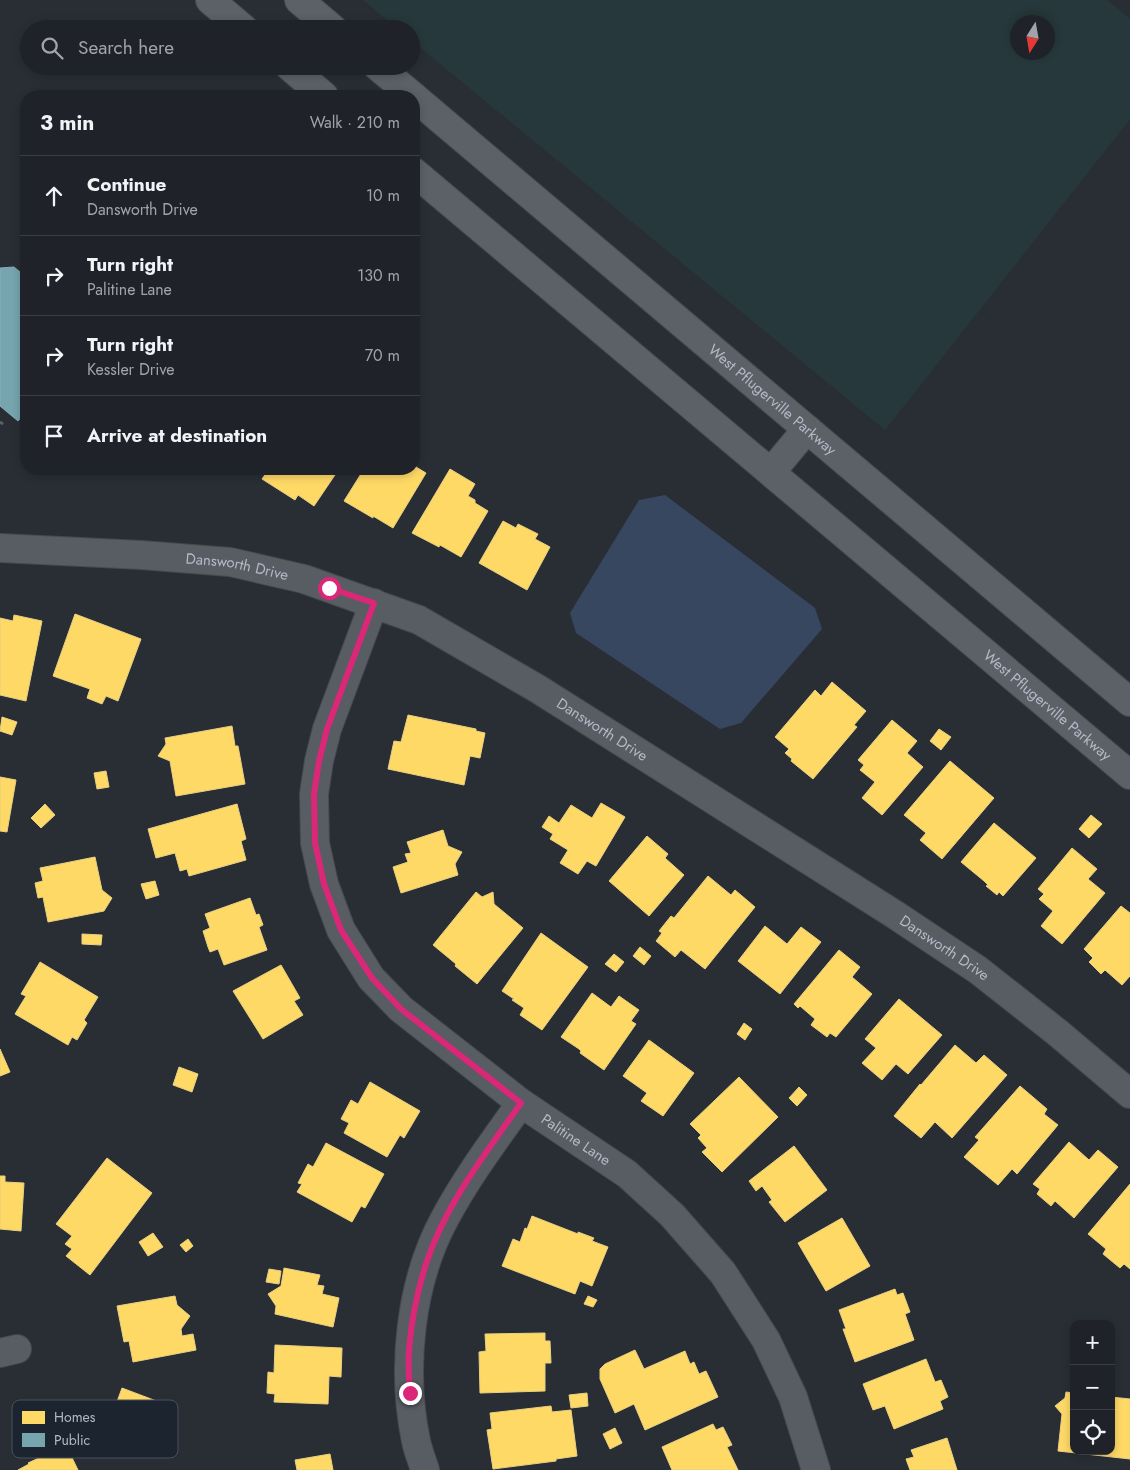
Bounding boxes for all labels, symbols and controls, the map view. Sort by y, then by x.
north arrow [1010,15,1055,60]
search box [20,20,420,75]
icon: search [38,34,66,62]
text: Search here [78,34,174,61]
text: 3 min [40,108,94,138]
text: Walk · 210 m [310,111,400,134]
text: Continue [87,171,166,198]
icon: ahead [40,182,68,210]
text: 10 m [366,184,400,207]
text: Dansworth Drive [87,198,198,221]
text: Turn right [87,251,173,278]
icon: right [40,262,68,290]
text: 130 m [357,264,400,287]
text: Palitine Lane [87,278,172,301]
text: Turn right [87,331,173,358]
street label: West Pflugerville Parkway [703,339,841,461]
icon: right [40,342,68,370]
text: 70 m [365,344,400,367]
text: Kessler Drive [87,358,174,381]
icon: arrive [40,422,68,450]
text: Arrive at destination [87,422,267,449]
street label: Dansworth Drive [185,548,291,586]
route start [318,577,341,600]
street label: West Pflugerville Parkway [978,645,1117,766]
street label: Dansworth Drive [552,692,652,767]
street label: Dansworth Drive [895,910,994,986]
street label: Palitine Lane [537,1108,615,1171]
map controls [1070,1320,1115,1455]
button: + [1070,1320,1115,1365]
button: − [1070,1365,1115,1410]
route end [399,1382,422,1405]
legend [12,1400,178,1458]
text: Homes [54,1407,96,1427]
button: locate [1070,1410,1115,1455]
text: Public [54,1430,90,1450]

